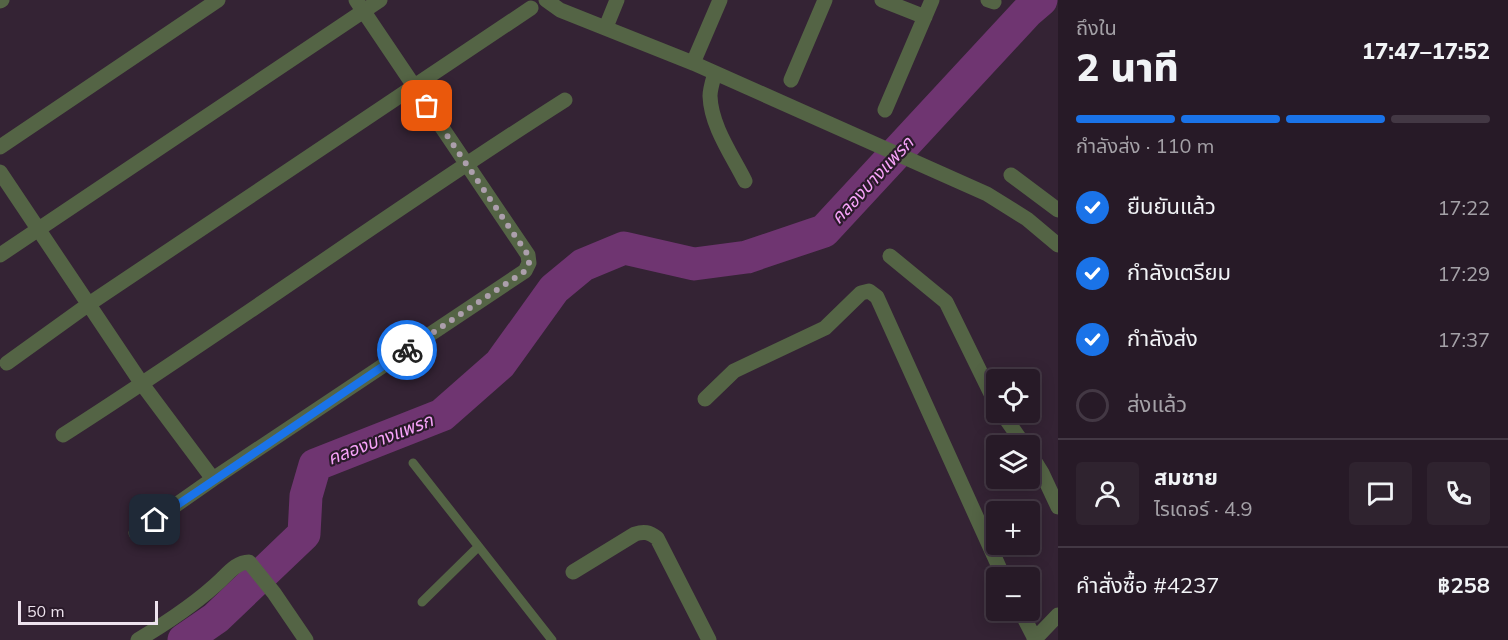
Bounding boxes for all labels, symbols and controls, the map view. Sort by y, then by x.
text: ถึงใน [1076,15,1117,40]
text: 17:47–17:52 [1362,37,1490,65]
text: 2 นาที [1076,42,1179,91]
pin [401,80,452,131]
icon: bag [410,89,443,122]
water label: คลองบางแพรก [826,131,919,228]
text: กำลังส่ง · 110 m [1076,133,1214,158]
icon: check [1076,191,1109,224]
text: ยืนยันแล้ว [1127,192,1216,220]
text: 17:22 [1437,195,1490,220]
icon: check [1076,257,1109,290]
text: กำลังเตรียม [1127,258,1231,286]
text: 17:29 [1437,261,1490,286]
courier [377,320,437,380]
icon: check [1076,323,1109,356]
text: กำลังส่ง [1127,324,1198,352]
text: 17:37 [1437,327,1490,352]
icon: bike [391,334,424,367]
map controls [986,369,1040,621]
button: locate [986,369,1040,423]
text: ส่งแล้ว [1127,390,1187,418]
water label: คลองบางแพรก [324,408,437,470]
button: layers [986,435,1040,489]
button: person [1076,462,1139,525]
button: chat [1349,462,1412,525]
button: phone [1427,462,1490,525]
text: สมชาย [1154,463,1218,491]
pin [129,494,180,545]
text: ไรเดอร์ · 4.9 [1154,496,1253,521]
button: + [986,501,1040,555]
icon: home [138,503,171,536]
button: − [986,567,1040,621]
text: คำสั่งซื้อ #4237 [1076,571,1219,599]
text: ฿258 [1438,571,1490,599]
scale bar [18,598,158,626]
text: 50 m [27,601,64,621]

